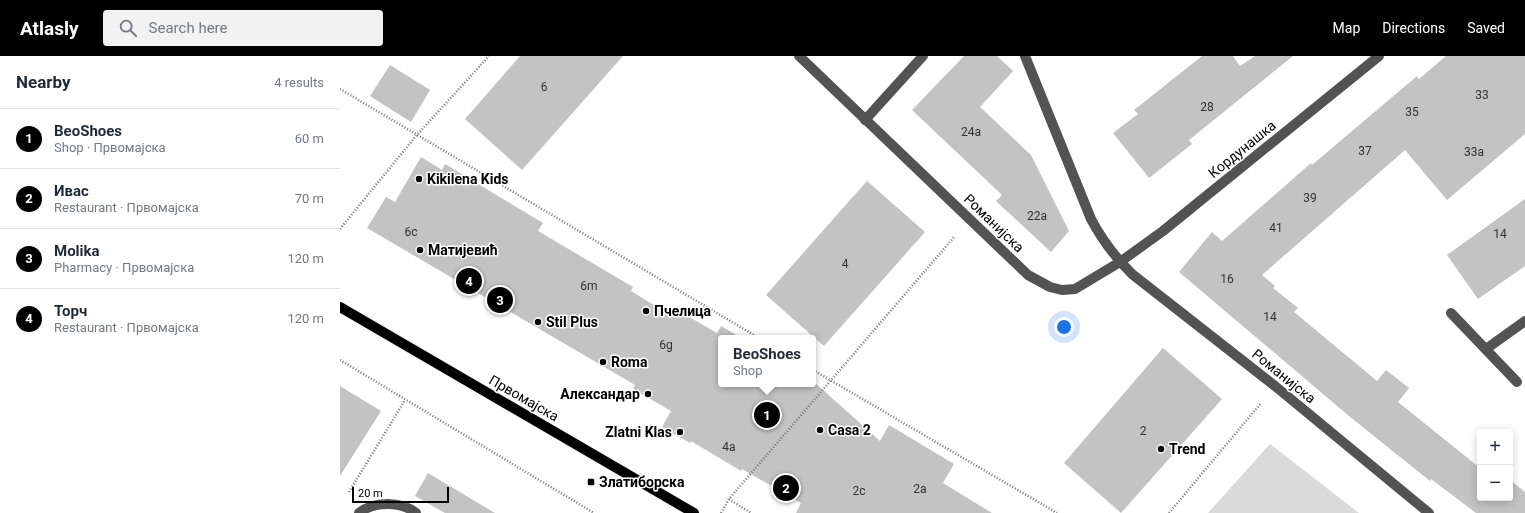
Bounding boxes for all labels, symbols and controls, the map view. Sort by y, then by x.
search box [103,10,383,46]
text: Atlasly [20,17,79,40]
icon: search [117,17,139,39]
text: Search here [149,19,228,37]
text: Map [1333,20,1360,36]
text: Directions [1382,20,1445,36]
text: Saved [1467,20,1505,36]
text: Nearby [16,72,71,92]
text: 4 results [274,75,324,90]
house number: 6 [541,80,548,94]
house number: 33 [1475,88,1489,102]
house number: 28 [1200,100,1214,114]
house number: 35 [1405,105,1419,119]
street label: Кордунашка [1205,117,1279,181]
text: BeoShoes [54,122,122,140]
house number: 24a [961,125,981,139]
text: 1 [25,131,33,146]
text: 60 m [295,131,324,146]
text: Shop · Првомајска [54,140,166,155]
house number: 37 [1358,144,1372,158]
house number: 33a [1464,145,1484,159]
place label: Kikilena Kids [427,171,509,187]
marker: Kikilena Kids [414,174,424,184]
text: Ивас [54,182,89,200]
text: 2 [25,191,33,206]
text: 70 m [295,191,324,206]
street label: Романијска [961,191,1027,255]
house number: 39 [1303,191,1317,205]
text: Restaurant · Првомајска [54,200,199,215]
house number: 22a [1027,209,1047,223]
house number: 41 [1269,221,1283,235]
house number: 6c [404,225,418,239]
house number: 14 [1493,227,1507,241]
text: Molika [54,242,100,260]
place label: Матијевић [428,242,498,258]
marker: Матијевић [415,245,425,255]
text: 3 [25,251,33,266]
text: 120 m [287,251,324,266]
house number: 4 [842,257,849,271]
text: Pharmacy · Првомајска [54,260,194,275]
pin: 4 [456,266,482,296]
house number: 16 [1220,272,1234,286]
house number: 6m [580,279,598,293]
pin: 3 [487,285,513,315]
text: Торч [54,302,87,320]
place label: Пчелица [654,303,712,319]
marker: Пчелица [641,306,651,316]
house number: 14 [1263,310,1277,324]
text: 4 [25,311,33,326]
text: 120 m [287,311,324,326]
place label: Stil Plus [546,314,598,330]
marker: Stil Plus [533,317,543,327]
your location [1054,317,1074,337]
text: Restaurant · Првомајска [54,320,199,335]
popup [718,335,816,387]
house number: 6g [659,338,673,352]
text: BeoShoes [733,345,801,363]
street label: Романијска [1249,346,1319,406]
place label: Roma [611,354,648,370]
marker: Roma [598,357,608,367]
text: Shop [733,363,763,378]
street label: Првомајска [486,372,562,424]
place label: Александар [560,386,640,402]
marker: Александар [643,389,653,399]
pin: 1 [754,400,780,430]
place label: Casa 2 [828,422,871,438]
place label: Zlatni Klas [605,424,672,440]
house number: 2 [1140,424,1147,438]
marker: Casa 2 [815,425,825,435]
marker: Zlatni Klas [675,427,685,437]
map controls [1477,429,1513,501]
button: + [1477,429,1513,465]
house number: 4a [722,440,736,454]
place label: Trend [1169,441,1206,457]
marker: Trend [1156,444,1166,454]
button: − [1477,465,1513,501]
pin: 2 [773,473,799,503]
place label: Златиборска [599,474,685,490]
marker: Златиборска [586,477,596,487]
house number: 2a [913,482,927,496]
house number: 2c [852,484,866,498]
scale bar [352,485,449,504]
text: 20 m [358,487,383,500]

